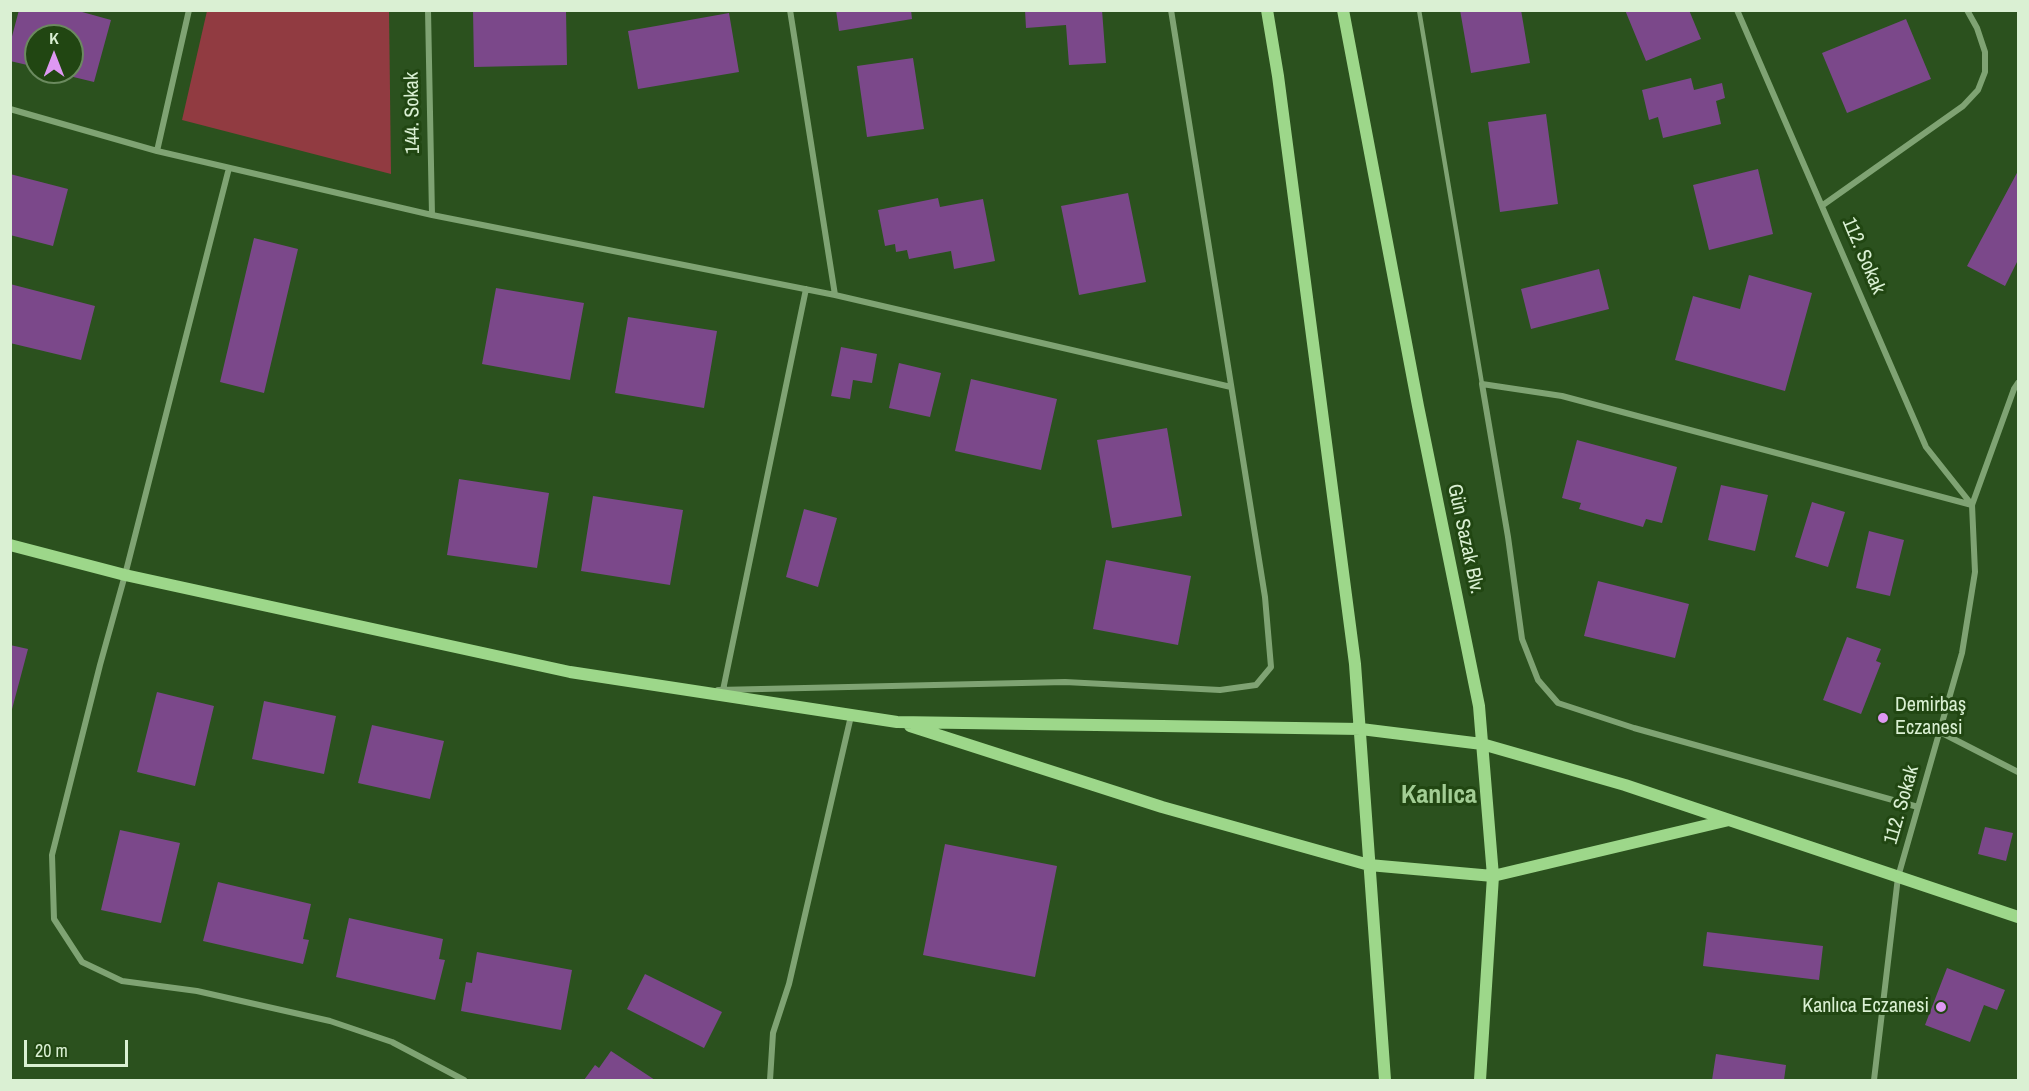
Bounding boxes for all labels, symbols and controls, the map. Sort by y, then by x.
north arrow [24,24,84,84]
text: K [49,27,59,49]
street label: 144. Sokak [400,72,426,154]
street label: 112. Sokak [1836,214,1890,298]
street label: Gün Sazak Blv. [1442,482,1488,596]
place label: Demirbaş Eczanesi [1895,694,1966,741]
marker: Demirbaş Eczanesi [1876,711,1890,725]
street label: 112. Sokak [1879,763,1925,847]
district label: Kanlıca [1401,780,1477,812]
place label: Kanlıca Eczanesi [1802,995,1929,1019]
marker: Kanlıca Eczanesi [1934,1000,1948,1014]
scale bar [27,1028,130,1066]
text: 20 m [35,1038,68,1063]

